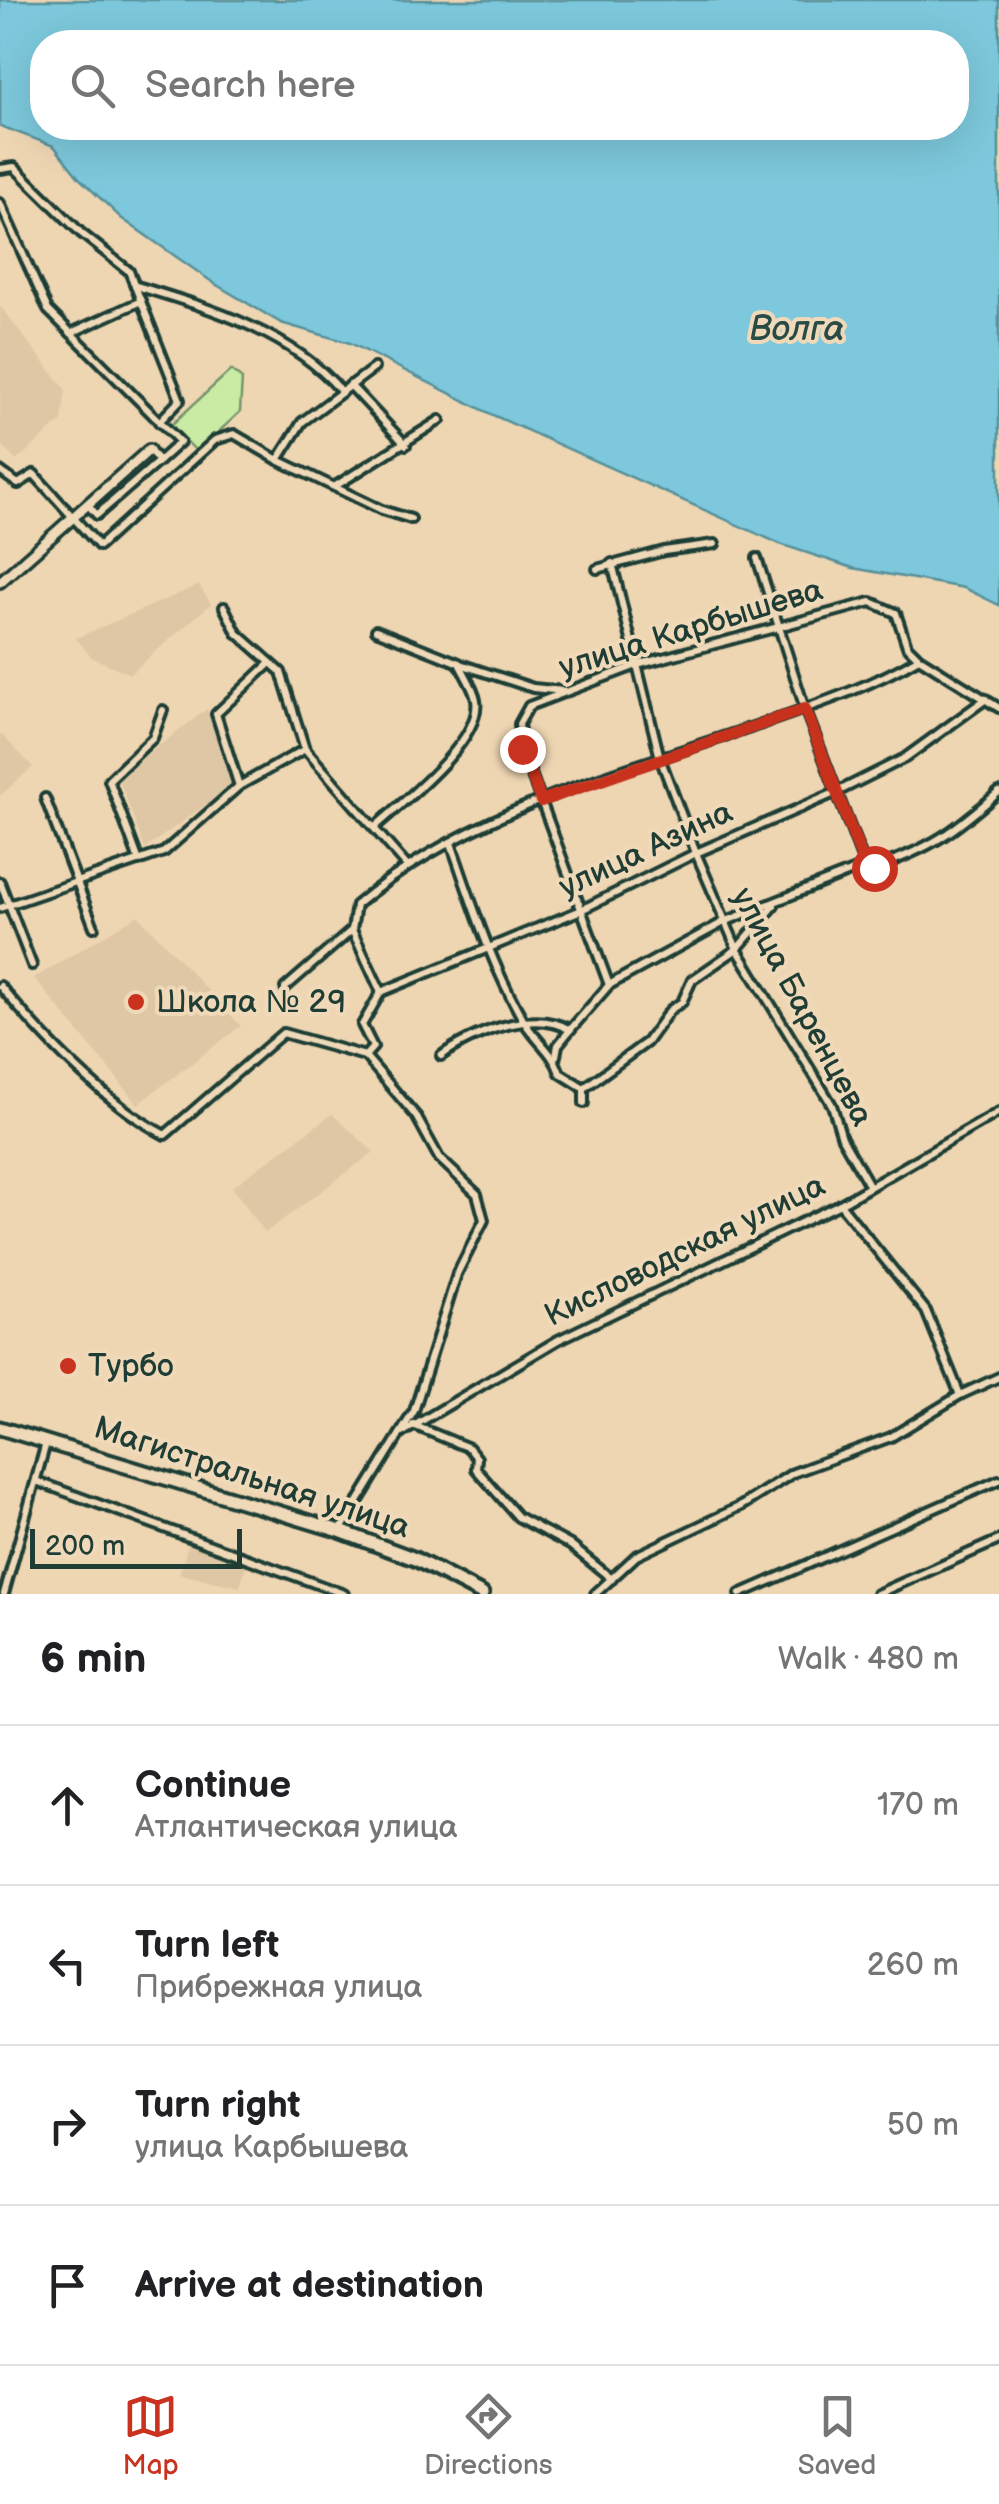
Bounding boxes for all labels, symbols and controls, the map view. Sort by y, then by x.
search box [30,30,969,140]
icon: search [65,58,120,113]
text: Search here [145,63,356,108]
water label: Волга [750,308,844,351]
street label: улица Карбышева [555,570,828,688]
route end [500,727,546,773]
street label: улица Азина [553,793,739,907]
route start [852,846,898,892]
street label: улица Баренцева [723,881,881,1133]
place label: Школа № 29 [156,983,346,1022]
marker: Школа № 29 [125,991,147,1013]
street label: Кисловодская улица [538,1166,832,1336]
place label: Турбо [88,1347,174,1386]
marker: Турбо [57,1355,79,1377]
street label: Магистральная улица [89,1409,415,1547]
scale bar [30,1524,242,1568]
text: 200 m [45,1530,125,1563]
text: 6 min [40,1634,146,1685]
text: Walk · 480 m [778,1640,959,1679]
text: Continue [135,1763,291,1808]
icon: ahead [40,1778,95,1833]
text: 170 m [877,1786,959,1825]
text: Атлантическая улица [135,1808,458,1847]
text: Turn left [135,1923,279,1968]
icon: left [40,1938,95,1993]
text: 260 m [867,1946,959,1985]
text: Прибрежная улица [135,1968,423,2007]
text: Turn right [135,2083,300,2128]
icon: right [40,2098,95,2153]
text: 50 m [887,2106,959,2145]
text: улица Карбышева [135,2128,408,2167]
icon: arrive [40,2258,95,2313]
text: Arrive at destination [135,2263,484,2308]
tab: Map [123,2389,179,2482]
tab: Directions [424,2389,553,2482]
tab: Saved [798,2389,876,2482]

